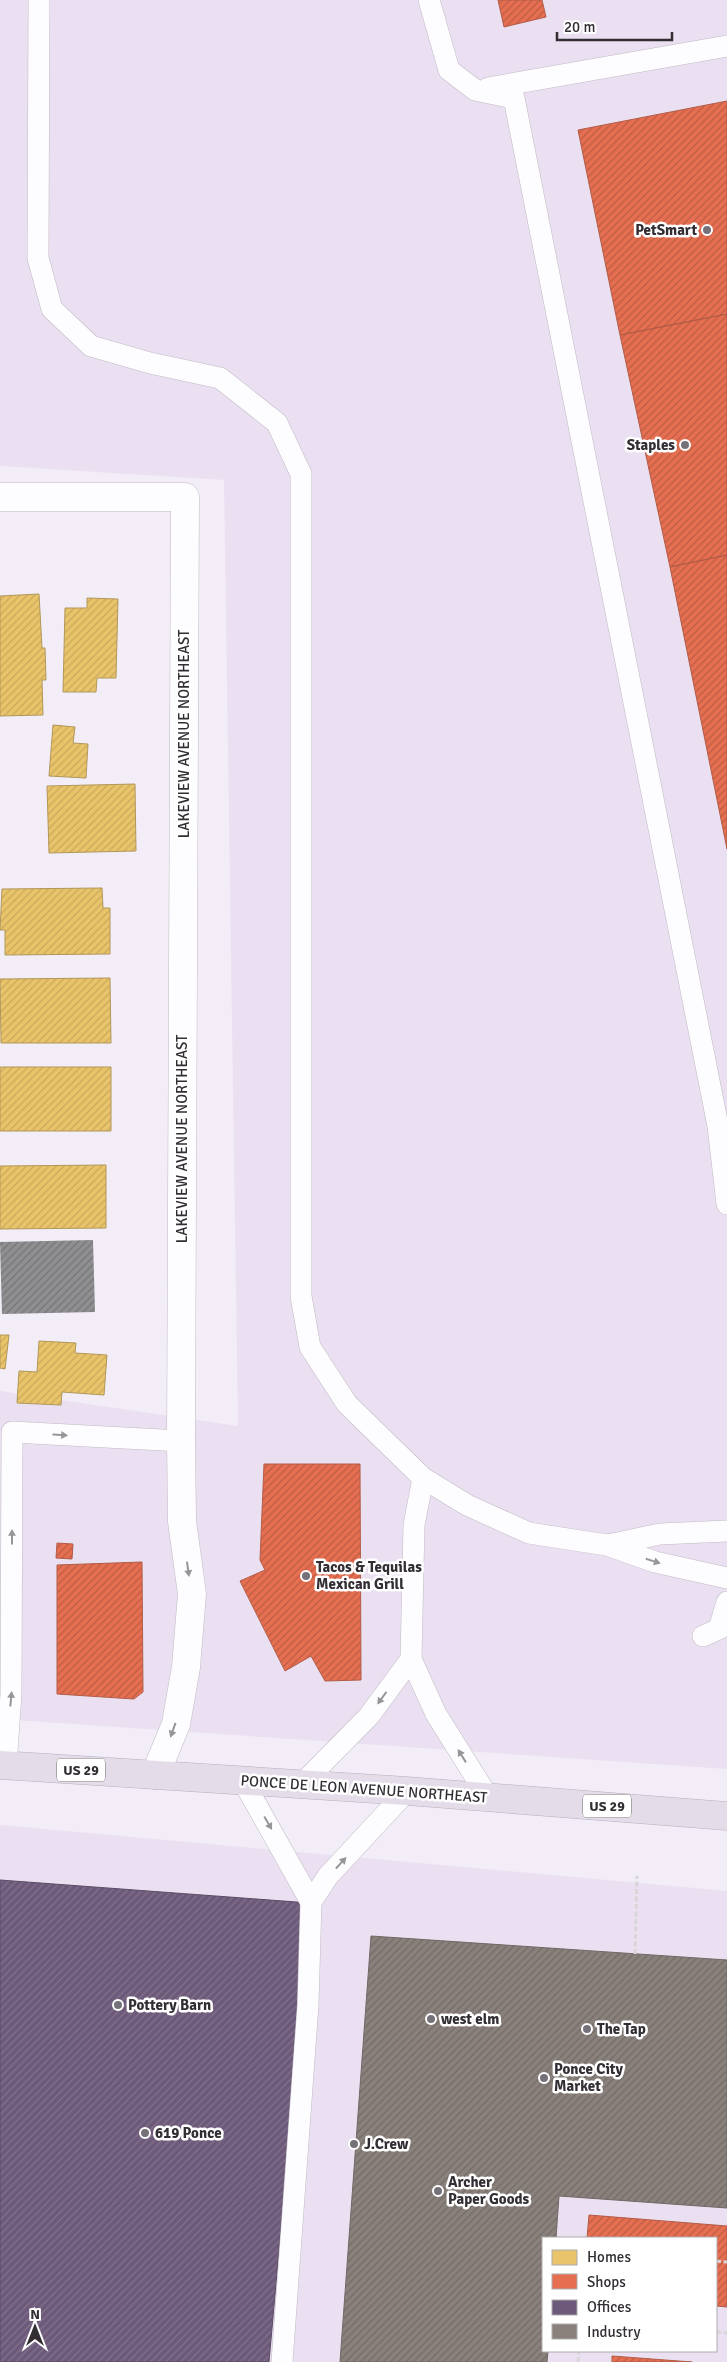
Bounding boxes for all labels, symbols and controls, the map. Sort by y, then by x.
scale bar [557,10,672,42]
text: 20 m [564,18,595,36]
place label: PetSmart [635,221,697,239]
marker: PetSmart [701,224,713,236]
place label: Staples [627,436,675,454]
marker: Staples [679,439,691,451]
street label: LAKEVIEW AVENUE NORTHEAST [175,629,193,838]
street label: LAKEVIEW AVENUE NORTHEAST [173,1034,191,1243]
one-way arrow [53,1431,69,1439]
one-way arrow [8,1529,16,1545]
place label: Tacos & Tequilas Mexican Grill [316,1558,422,1593]
one-way arrow [646,1558,661,1566]
one-way arrow [184,1561,192,1577]
marker: Tacos & Tequilas Mexican Grill [300,1570,312,1582]
one-way arrow [7,1691,15,1707]
one-way arrow [377,1692,387,1705]
one-way arrow [169,1722,176,1737]
one-way arrow [457,1749,466,1762]
road number: US 29 [57,1758,105,1782]
street label: PONCE DE LEON AVENUE NORTHEAST [240,1771,489,1807]
road number: US 29 [583,1794,631,1818]
one-way arrow [263,1816,272,1830]
one-way arrow [335,1858,347,1870]
place label: Pottery Barn [128,1996,211,2014]
marker: Pottery Barn [112,1999,124,2011]
place label: west elm [441,2010,500,2028]
marker: west elm [425,2013,437,2025]
place label: The Tap [597,2020,646,2038]
marker: The Tap [581,2023,593,2035]
place label: Ponce City Market [554,2060,624,2095]
marker: Ponce City Market [538,2072,550,2084]
place label: 619 Ponce [155,2124,222,2142]
marker: 619 Ponce [139,2127,151,2139]
place label: J.Crew [364,2135,409,2153]
marker: J.Crew [348,2138,360,2150]
place label: Archer Paper Goods [448,2173,530,2208]
marker: Archer Paper Goods [432,2185,444,2197]
legend [542,2237,717,2352]
text: Homes [587,2248,631,2266]
text: Shops [587,2273,626,2291]
text: Offices [587,2298,632,2316]
north arrow [10,2302,60,2352]
text: N [30,2306,40,2323]
text: Industry [587,2323,640,2341]

